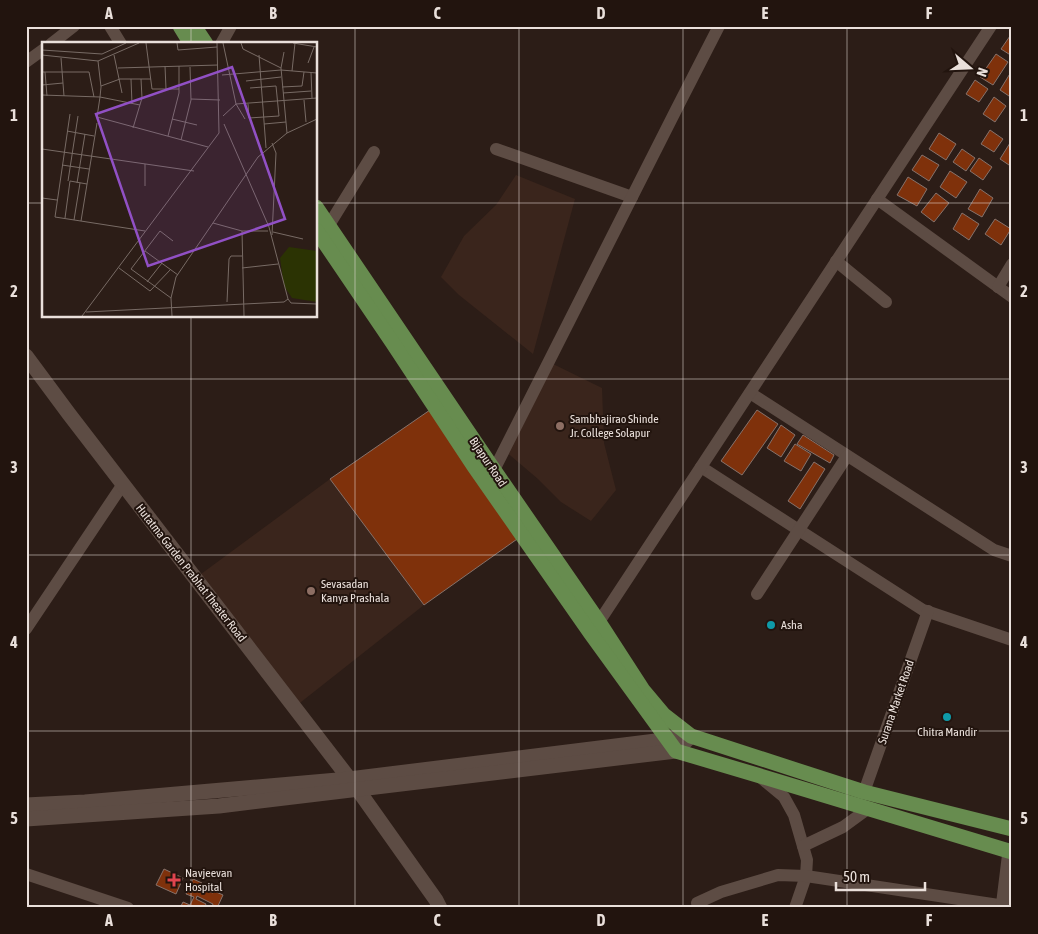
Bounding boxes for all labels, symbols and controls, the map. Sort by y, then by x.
text: A [104,4,113,22]
text: B [269,4,277,22]
text: C [433,4,441,22]
text: D [597,4,606,22]
text: E [762,4,769,22]
text: F [926,4,933,22]
inset map [42,42,318,318]
north arrow [946,42,996,92]
text: N [973,66,991,79]
text: 1 [10,106,18,124]
text: 1 [1020,106,1028,124]
text: 2 [10,282,18,300]
text: 2 [1020,282,1028,300]
place label: Sambhajirao Shinde Jr. College Solapur [570,412,659,440]
marker: Sambhajirao Shinde Jr. College Solapur [554,420,566,432]
street label: Bijapur Road [466,435,510,489]
text: 3 [10,458,18,476]
text: 3 [1020,458,1028,476]
street label: Hutatma Garden Prabhat Theater Road [133,501,249,645]
place label: Sevasadan Kanya Prashala [321,577,389,605]
marker: Sevasadan Kanya Prashala [305,585,317,597]
place label: Asha [781,618,803,632]
marker: Asha [765,619,777,631]
text: 4 [9,633,18,651]
text: 4 [1019,633,1028,651]
street label: Surana Market Road [875,658,917,746]
marker: Chitra Mandir [941,711,953,723]
place label: Chitra Mandir [917,725,977,739]
text: 5 [10,809,18,827]
text: 5 [1020,809,1028,827]
scale bar [836,859,924,891]
place label: Navjeevan Hospital [185,866,232,894]
text: 50 m [843,868,870,885]
marker: Navjeevan Hospital [167,873,181,887]
text: A [104,911,113,929]
text: B [269,911,277,929]
text: C [433,911,441,929]
text: D [597,911,606,929]
text: E [762,911,769,929]
text: F [926,911,933,929]

